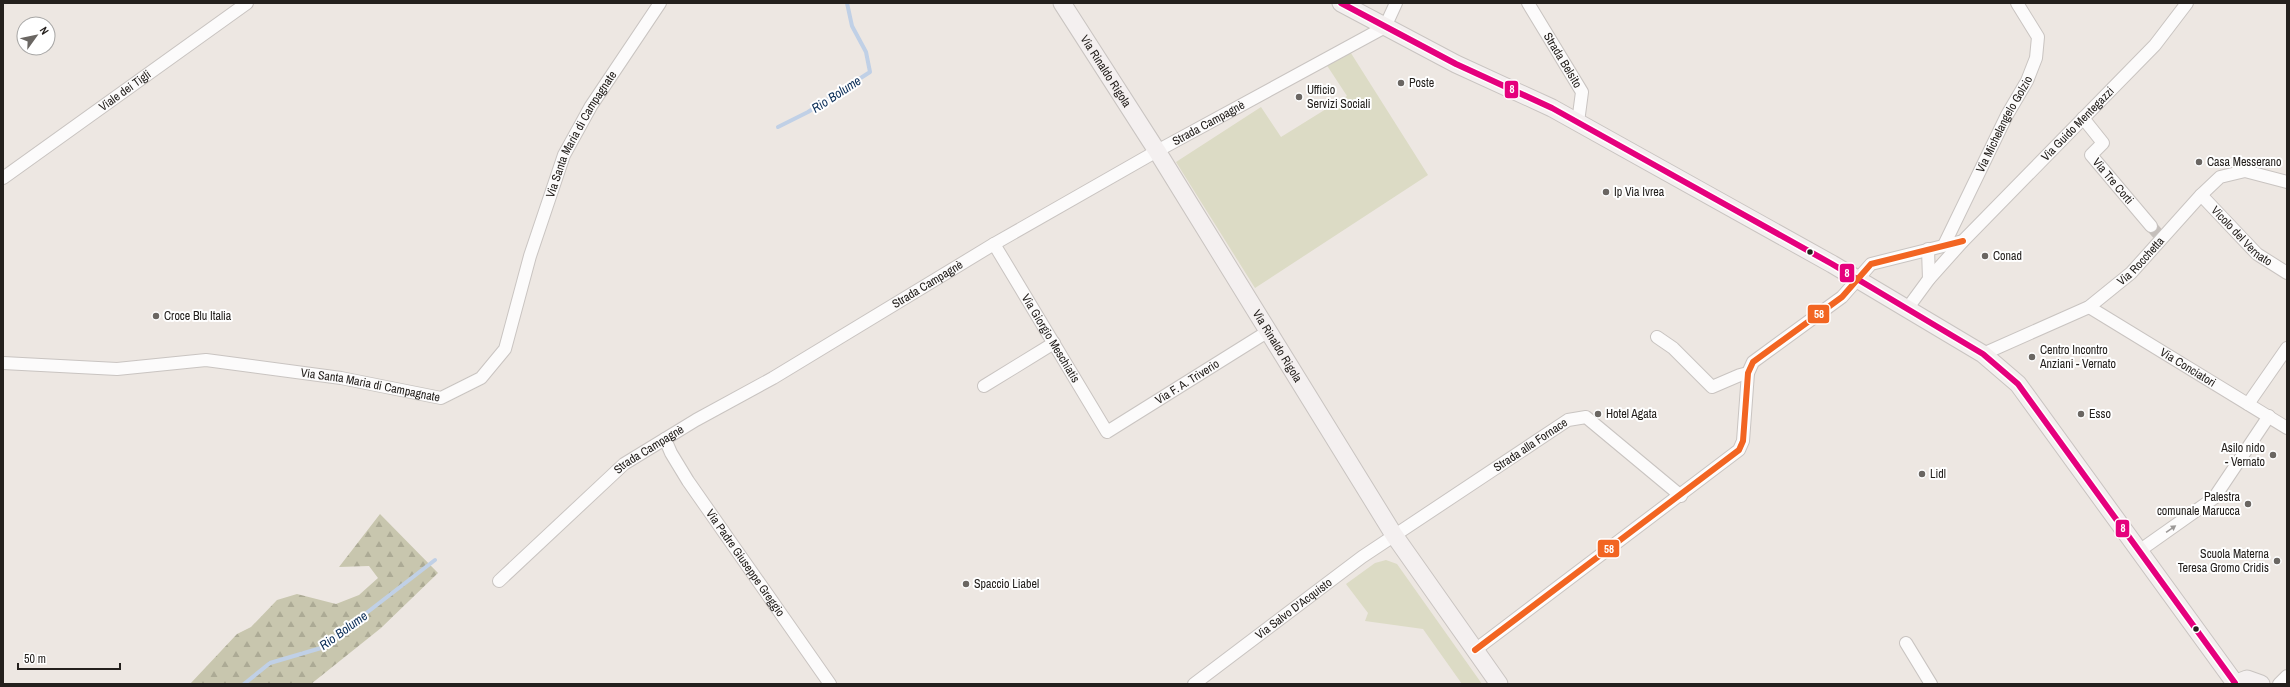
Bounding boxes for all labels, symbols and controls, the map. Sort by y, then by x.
north arrow [16,16,56,56]
text: N [37,24,52,37]
street label: Strada Belsito [1540,30,1586,91]
street label: Via Rinaldo Rigola [1077,32,1135,111]
street label: Viale dei Tigli [96,66,154,115]
street label: Via Santa Maria di Campagnate [542,68,620,200]
water label: Rio Bolume [808,72,864,117]
street label: Via Michelangelo Golzio [1972,74,2036,175]
place label: Poste [1409,75,1434,91]
marker: Poste [1396,78,1406,88]
line badge: 8 [1504,80,1519,99]
place label: Ufficio Servizi Sociali [1307,82,1370,112]
text: 8 [1509,82,1515,96]
street label: Via Guido Mentegazzi [2038,83,2118,165]
marker: Ufficio Servizi Sociali [1294,92,1304,102]
street label: Strada Campagnè [1169,97,1247,149]
place label: Casa Messerano [2207,154,2281,170]
street label: Via Tre Corti [2089,155,2137,207]
marker: Casa Messerano [2194,157,2204,167]
place label: Ip Via Ivrea [1614,184,1665,200]
marker: Ip Via Ivrea [1601,187,1611,197]
street label: Vicolo del Vernato [2208,203,2275,270]
street label: Via Rocchetta [2114,233,2168,289]
unlabelled marker [1805,247,1815,257]
place label: Conad [1993,248,2022,264]
marker: Conad [1980,251,1990,261]
street label: Strada Campagnè [889,257,966,312]
line badge: 8 [1839,263,1855,283]
text: 8 [1844,266,1850,280]
street label: Via Giorgio Meschiatis [1018,291,1084,386]
line badge: 58 [1807,304,1830,324]
street label: Via Rinaldo Rigola [1249,307,1306,386]
text: 58 [1814,307,1824,321]
place label: Croce Blu Italia [164,308,232,324]
marker: Croce Blu Italia [151,311,161,321]
place label: Centro Incontro Anziani - Vernato [2039,342,2116,372]
street label: Via Conciatori [2157,344,2219,391]
marker: Centro Incontro Anziani - Vernato [2027,352,2037,362]
street label: Via F. A. Triverio [1152,356,1222,408]
street label: Via Santa Maria di Campagnate [300,365,441,406]
place label: Hotel Agata [1606,406,1657,422]
place label: Esso [2089,406,2111,422]
marker: Hotel Agata [1593,409,1603,419]
marker: Esso [2076,409,2086,419]
street label: Strada alla Fornace [1490,415,1571,475]
street label: Strada Campagnè [610,421,687,478]
place label: Asilo nido - Vernato [2220,440,2265,470]
marker: Asilo nido - Vernato [2268,450,2278,460]
place label: Lidl [1930,466,1946,482]
marker: Lidl [1917,469,1927,479]
place label: Palestra comunale Marucca [2157,489,2241,519]
marker: Palestra comunale Marucca [2243,499,2253,509]
street label: Via Padre Giuseppe Greggio [702,506,788,620]
line badge: 8 [2115,519,2130,538]
text: 8 [2120,521,2126,535]
one-way arrow [2166,525,2176,533]
line badge: 58 [1597,539,1620,558]
text: 58 [1604,542,1614,556]
place label: Scuola Materna Teresa Gromo Cridis [2178,546,2270,576]
marker: Scuola Materna Teresa Gromo Cridis [2272,556,2282,566]
street label: Via Salvo D'Acquisto [1252,574,1335,643]
place label: Spaccio Liabel [974,576,1039,592]
marker: Spaccio Liabel [961,579,971,589]
water label: Rio Bolume [316,607,371,654]
unlabelled marker [2191,624,2201,634]
scale bar [18,645,120,671]
text: 50 m [24,651,46,667]

